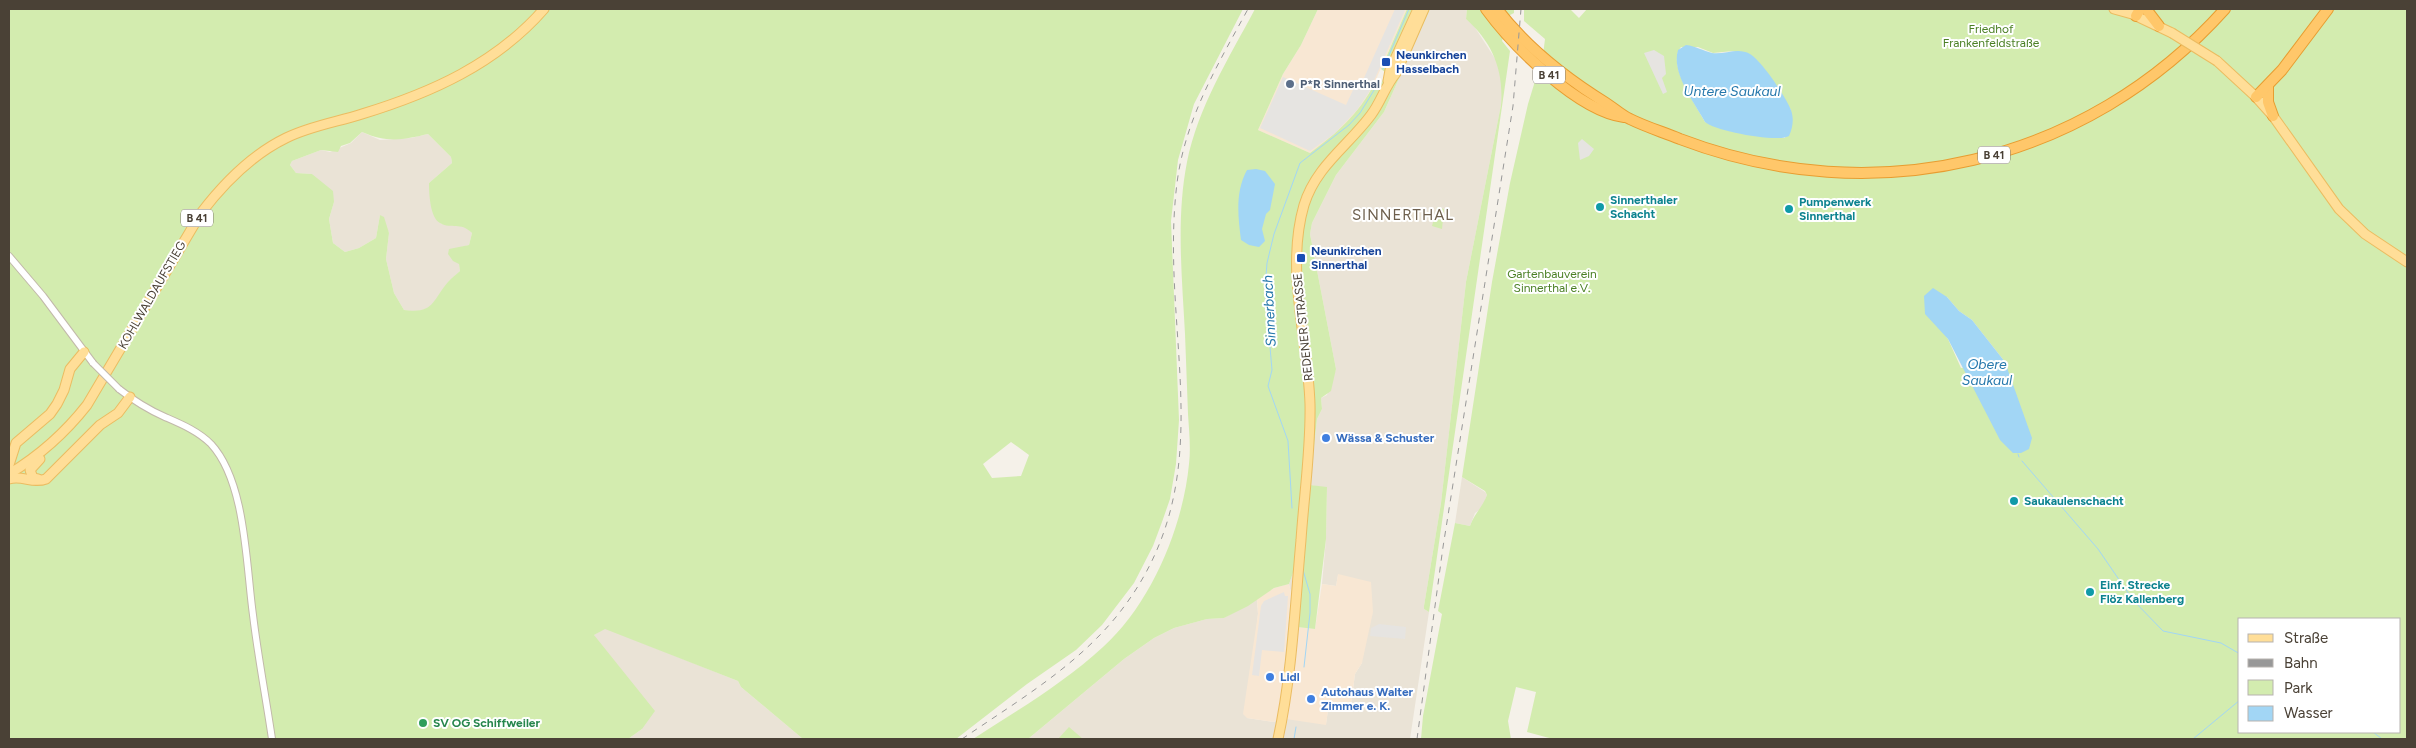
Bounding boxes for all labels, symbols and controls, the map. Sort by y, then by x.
park label: Friedhof Frankenfeldstraße [1943,22,2040,50]
place label: Neunkirchen Hasselbach [1396,48,1467,76]
marker: Neunkirchen Hasselbach [1380,56,1392,68]
road number: B 41 [1533,66,1565,84]
place label: P*R Sinnerthal [1300,77,1380,91]
marker: P*R Sinnerthal [1284,78,1296,90]
water label: Untere Saukaul [1683,83,1781,100]
road number: B 41 [1978,146,2010,164]
place label: Sinnerthaler Schacht [1610,193,1678,221]
place label: Pumpenwerk Sinnerthal [1799,195,1872,223]
marker: Sinnerthaler Schacht [1594,201,1606,213]
marker: Pumpenwerk Sinnerthal [1783,203,1795,215]
district label: SINNERTHAL [1352,206,1454,224]
road number: B 41 [181,210,213,227]
street label: KOHLWALDAUFSTIEG [115,239,189,351]
place label: Neunkirchen Sinnerthal [1311,244,1382,272]
marker: Neunkirchen Sinnerthal [1295,252,1307,264]
park label: Gartenbauverein Sinnerthal e.V. [1507,267,1597,295]
street label: REDENER STRASSE [1290,272,1316,382]
water label: Sinnerbach [1259,275,1280,347]
water label: Obere Saukaul [1962,356,2013,389]
place label: Wässa & Schuster [1336,431,1435,445]
marker: Wässa & Schuster [1320,432,1332,444]
place label: Saukaulenschacht [2024,494,2124,508]
marker: Saukaulenschacht [2008,495,2020,507]
place label: Einf. Strecke Flöz Kallenberg [2100,578,2184,606]
marker: Einf. Strecke Flöz Kallenberg [2084,586,2096,598]
legend [2238,618,2401,733]
text: Straße [2284,629,2328,647]
text: Bahn [2284,654,2318,672]
place label: Lidl [1280,670,1300,684]
marker: Lidl [1264,671,1276,683]
text: Park [2284,679,2313,697]
place label: Autohaus Walter Zimmer e. K. [1321,685,1414,713]
marker: Autohaus Walter Zimmer e. K. [1305,693,1317,705]
text: Wasser [2284,704,2333,722]
place label: SV OG Schiffweiler [433,716,540,730]
marker: SV OG Schiffweiler [417,717,429,729]

